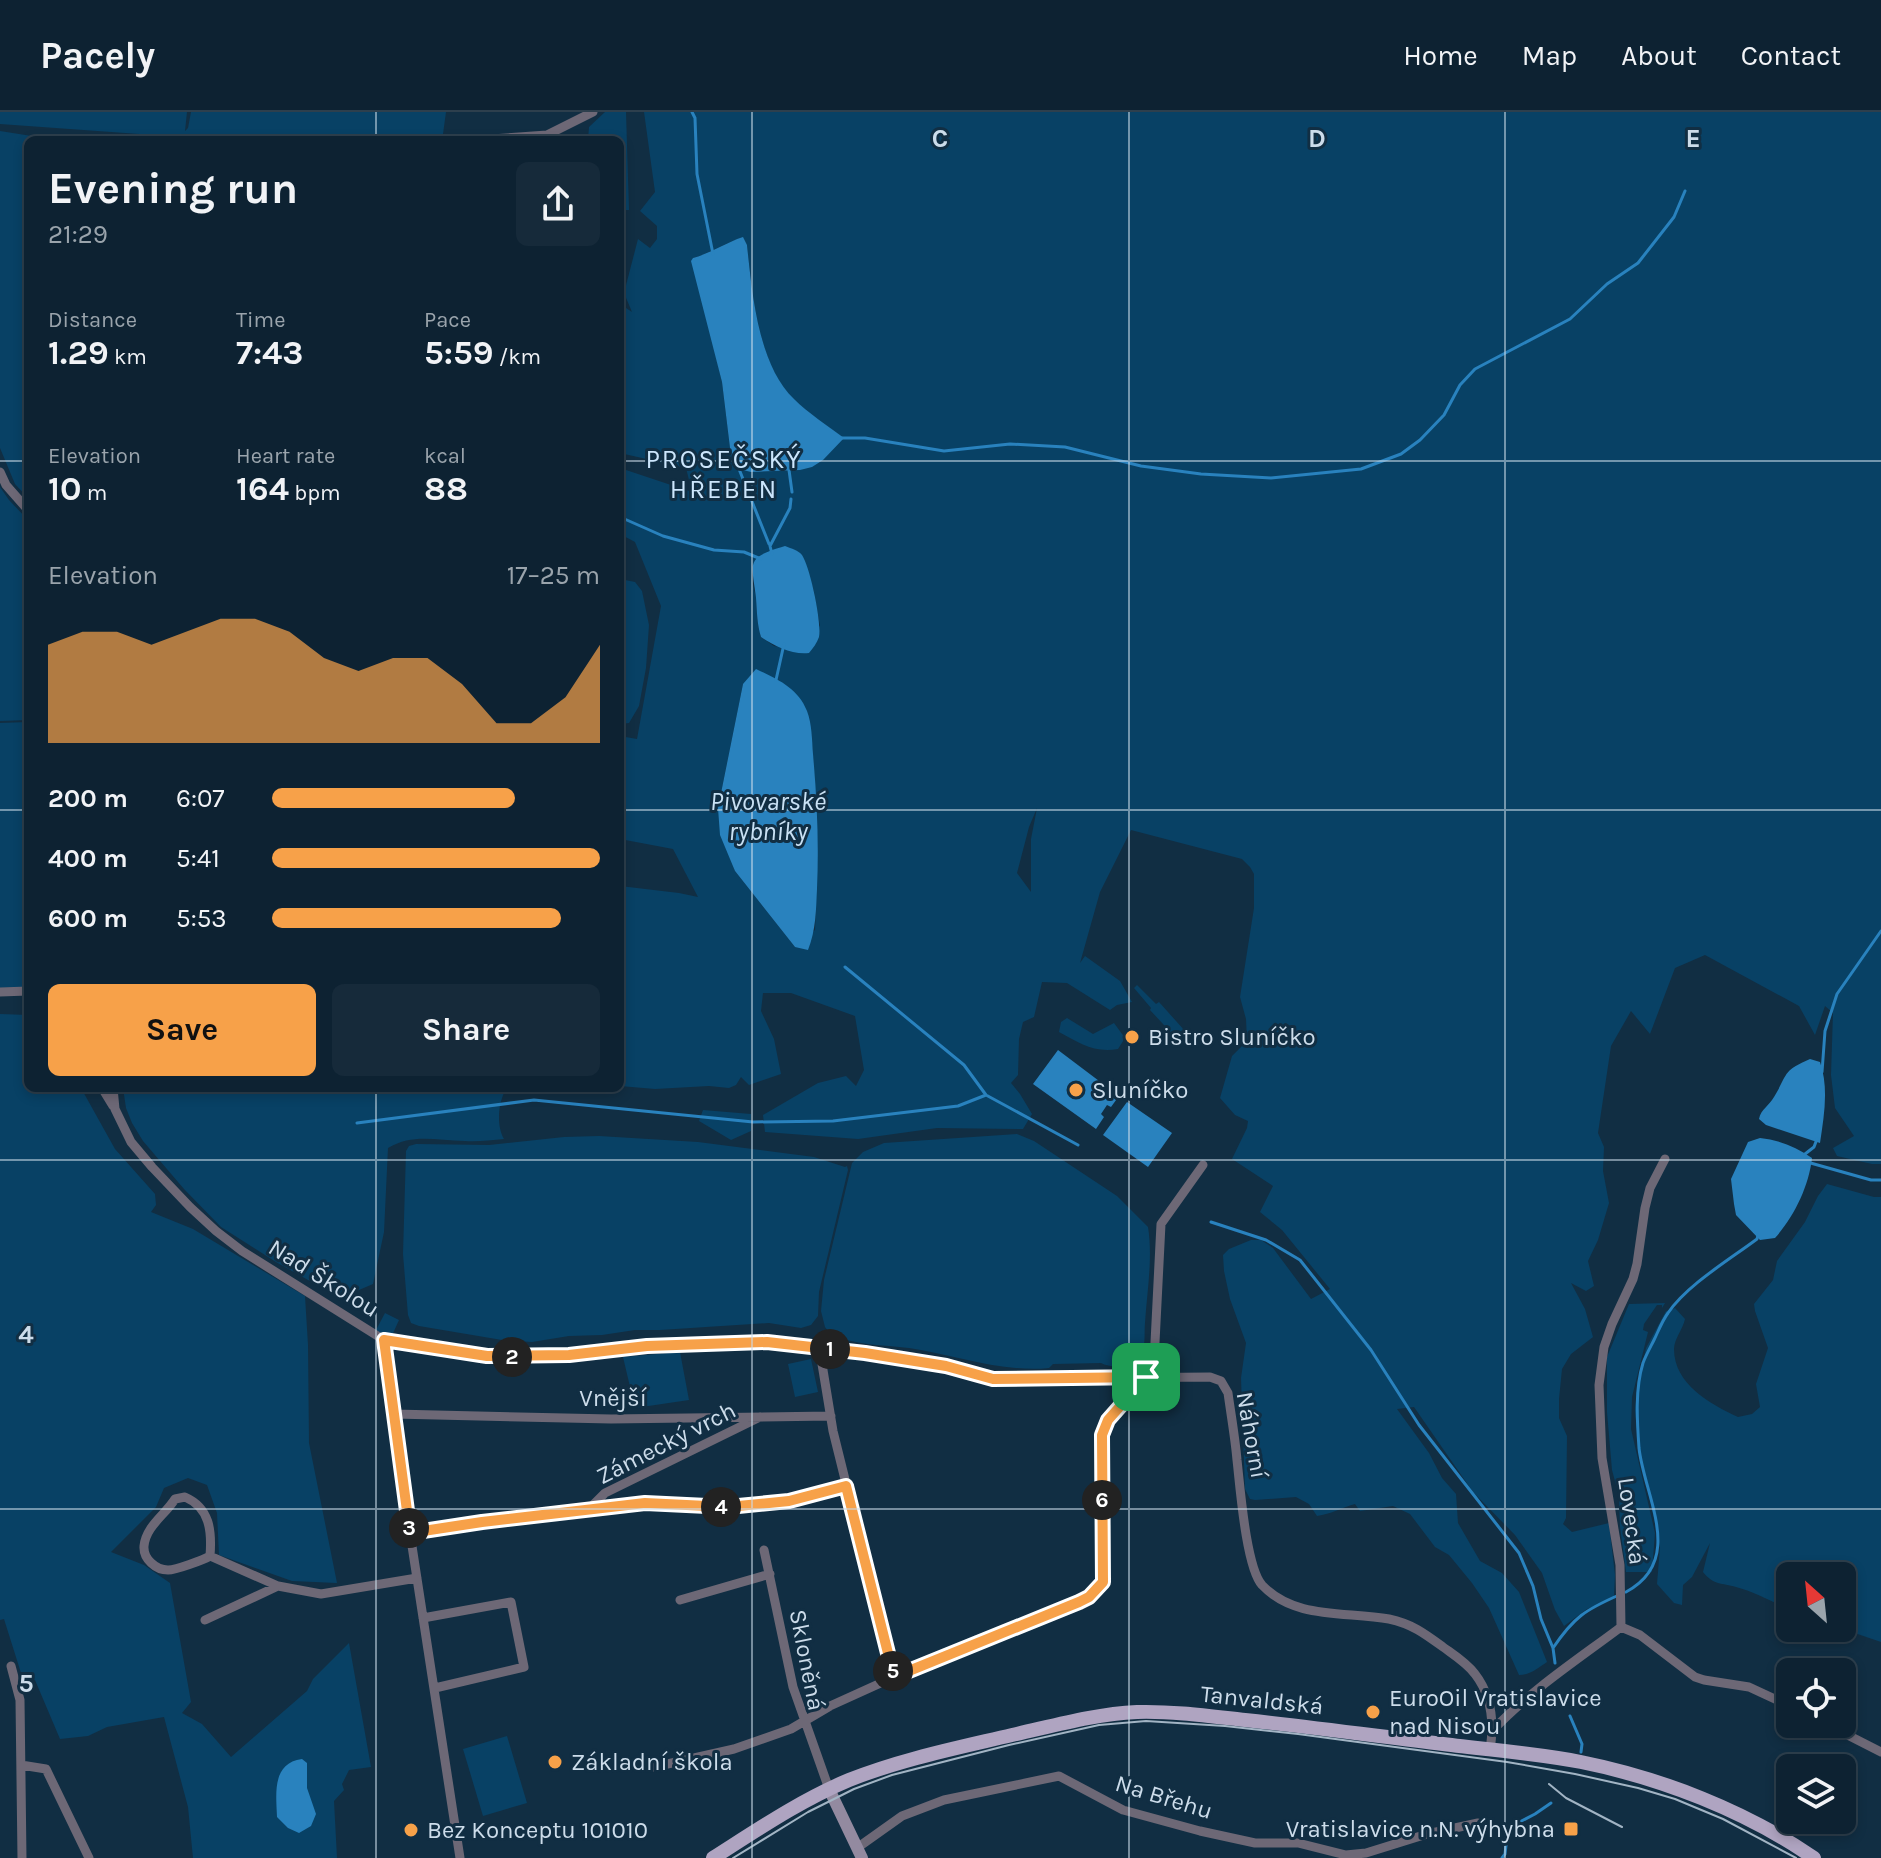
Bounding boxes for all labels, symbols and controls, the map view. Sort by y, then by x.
text: Pacely [40,33,155,78]
text: Home [1403,39,1478,72]
text: Map [1522,39,1577,72]
text: About [1621,39,1697,72]
text: Contact [1741,39,1841,72]
text: C [932,123,948,154]
text: D [1308,123,1326,154]
text: E [1685,123,1701,154]
button: share [516,162,600,246]
text: Evening run [48,163,298,214]
text: 21:29 [48,219,108,250]
text: Distance [48,307,137,333]
text: Time [236,307,285,333]
text: Pace [424,307,471,333]
text: 1.29 [48,333,109,373]
text: 7:43 [236,333,303,373]
text: 5:59 [424,333,493,373]
text: km [109,344,147,370]
text: /km [493,344,541,370]
text: Elevation [48,443,141,469]
text: Heart rate [236,443,335,469]
text: kcal [424,443,466,469]
district label: PROSEČSKÝ HŘEBEN [645,443,803,505]
text: 10 [48,469,82,509]
text: 164 [236,469,289,509]
text: 88 [424,469,468,509]
text: m [82,480,107,506]
text: bpm [289,480,341,506]
text: Elevation [48,560,158,591]
text: 17–25 m [507,560,600,591]
text: 200 m [48,783,128,814]
text: 6:07 [176,783,225,814]
water label: Pivovarské rybníky [710,786,826,847]
text: 400 m [48,843,128,874]
text: 5:41 [176,843,220,874]
text: 600 m [48,903,128,934]
text: 5:53 [176,903,227,934]
button: Save [48,984,316,1076]
button: Share [332,984,600,1076]
place label: Bistro Sluníčko [1148,1023,1316,1051]
marker: Bistro Sluníčko [1123,1028,1141,1046]
place label: Sluníčko [1092,1076,1188,1104]
marker: Sluníčko [1067,1081,1085,1099]
street label: Nad Školou [264,1232,385,1323]
text: 4 [18,1319,34,1350]
pin: 1 [810,1329,850,1369]
text: 1 [826,1336,834,1362]
pin: 2 [492,1337,532,1377]
pin [1112,1343,1180,1411]
text: 2 [505,1344,519,1370]
icon: arrive [1124,1355,1168,1399]
street label: Vnější [579,1384,648,1412]
street label: Náhorní [1231,1389,1274,1481]
street label: Zámecký vrch [592,1396,740,1490]
street label: Lovecká [1612,1476,1652,1566]
pin: 6 [1082,1480,1122,1520]
pin: 4 [701,1487,741,1527]
text: 6 [1095,1487,1109,1513]
text: 4 [714,1494,728,1520]
pin: 3 [389,1508,429,1548]
text: 3 [402,1515,416,1541]
north arrow [1776,1562,1856,1642]
map controls [1776,1562,1856,1834]
street label: Skloněná [783,1607,831,1713]
pin: 5 [873,1651,913,1691]
text: 5 [887,1658,899,1684]
button: locate [1776,1658,1856,1738]
text: 5 [18,1668,34,1699]
street label: Tanvaldská [1199,1680,1325,1720]
place label: EuroOil Vratislavice nad Nisou [1389,1684,1602,1740]
marker: EuroOil Vratislavice nad Nisou [1364,1703,1382,1721]
place label: Základní škola [571,1748,733,1776]
marker: Základní škola [546,1753,564,1771]
button: layers [1776,1754,1856,1834]
street label: Na Břehu [1112,1769,1216,1825]
place label: Vratislavice n.N. výhybna [1286,1815,1555,1843]
place label: Bez Konceptu 101010 [427,1816,648,1844]
marker: Vratislavice n.N. výhybna [1562,1820,1580,1838]
marker: Bez Konceptu 101010 [402,1821,420,1839]

